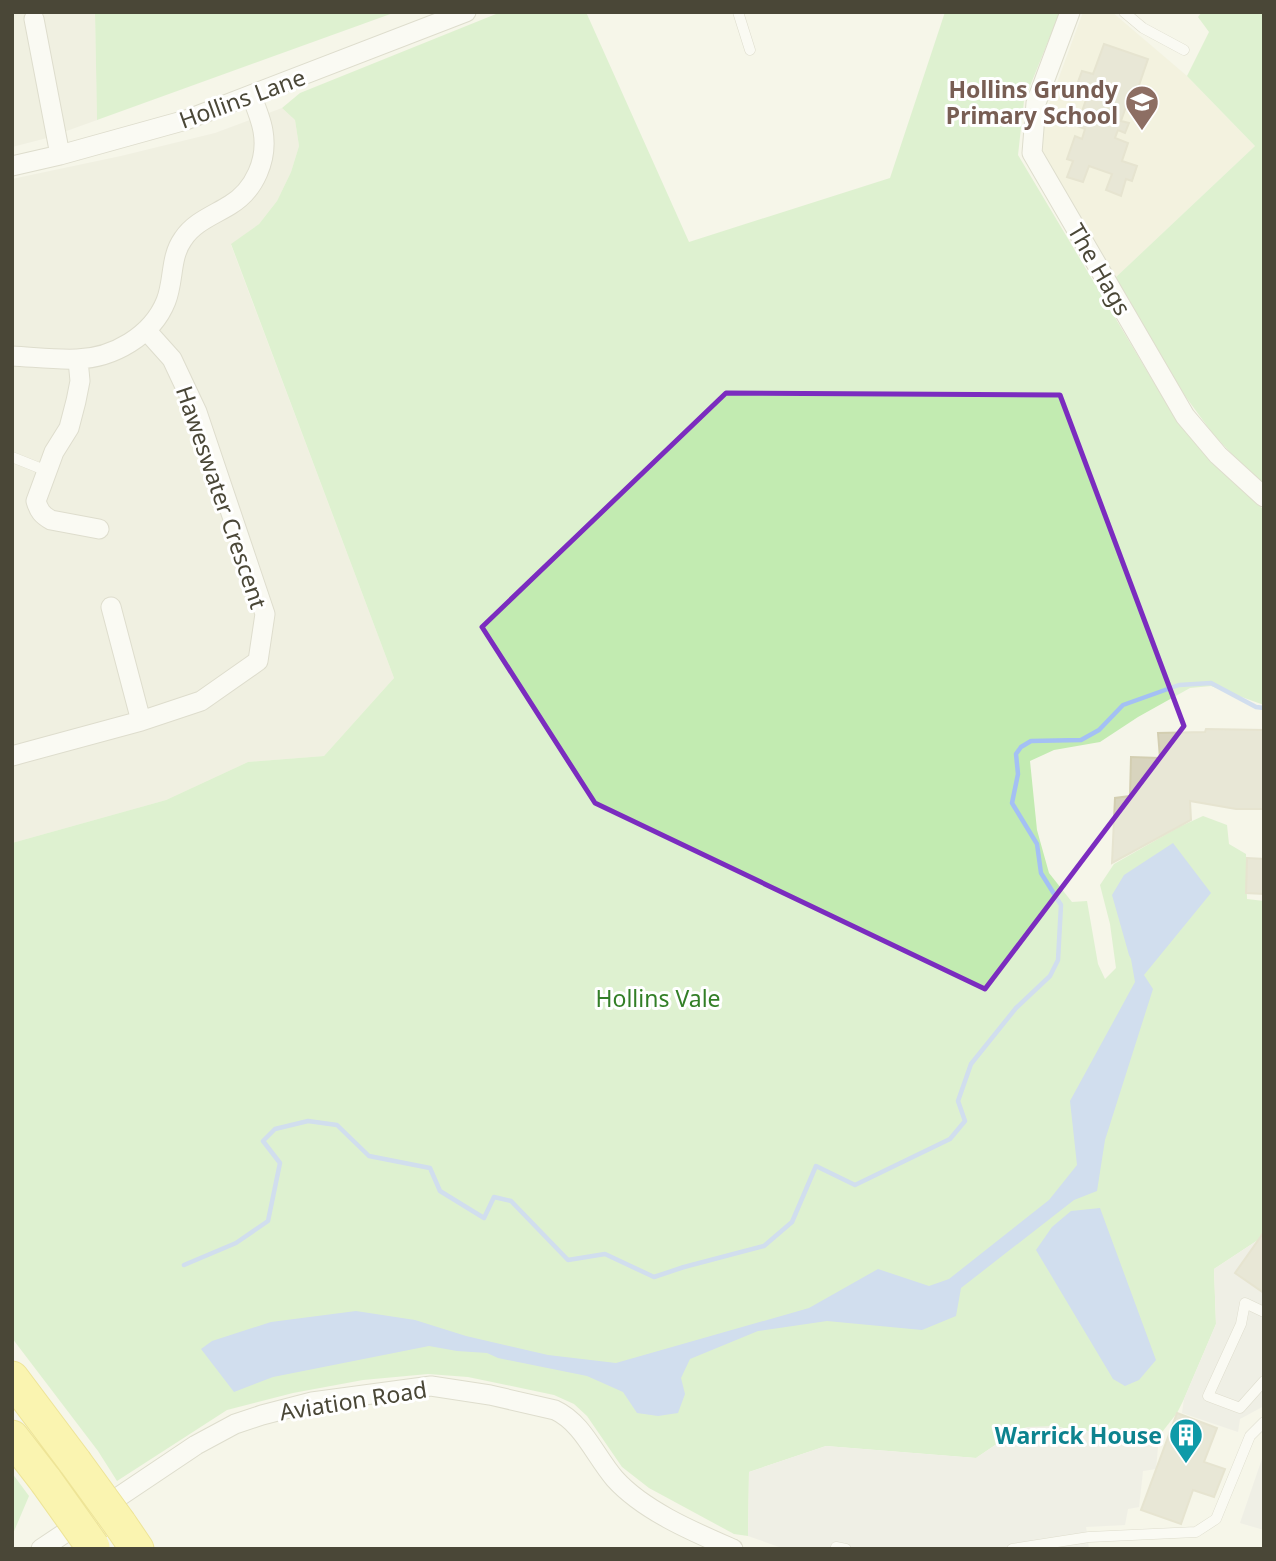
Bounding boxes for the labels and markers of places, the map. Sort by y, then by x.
place label: Hollins Grundy Primary School [946,73,1119,131]
school or university icon: Hollins Grundy Primary School [1123,83,1161,132]
building icon: Warrick House [1167,1416,1205,1465]
place label: Warrick House [995,1419,1162,1451]

